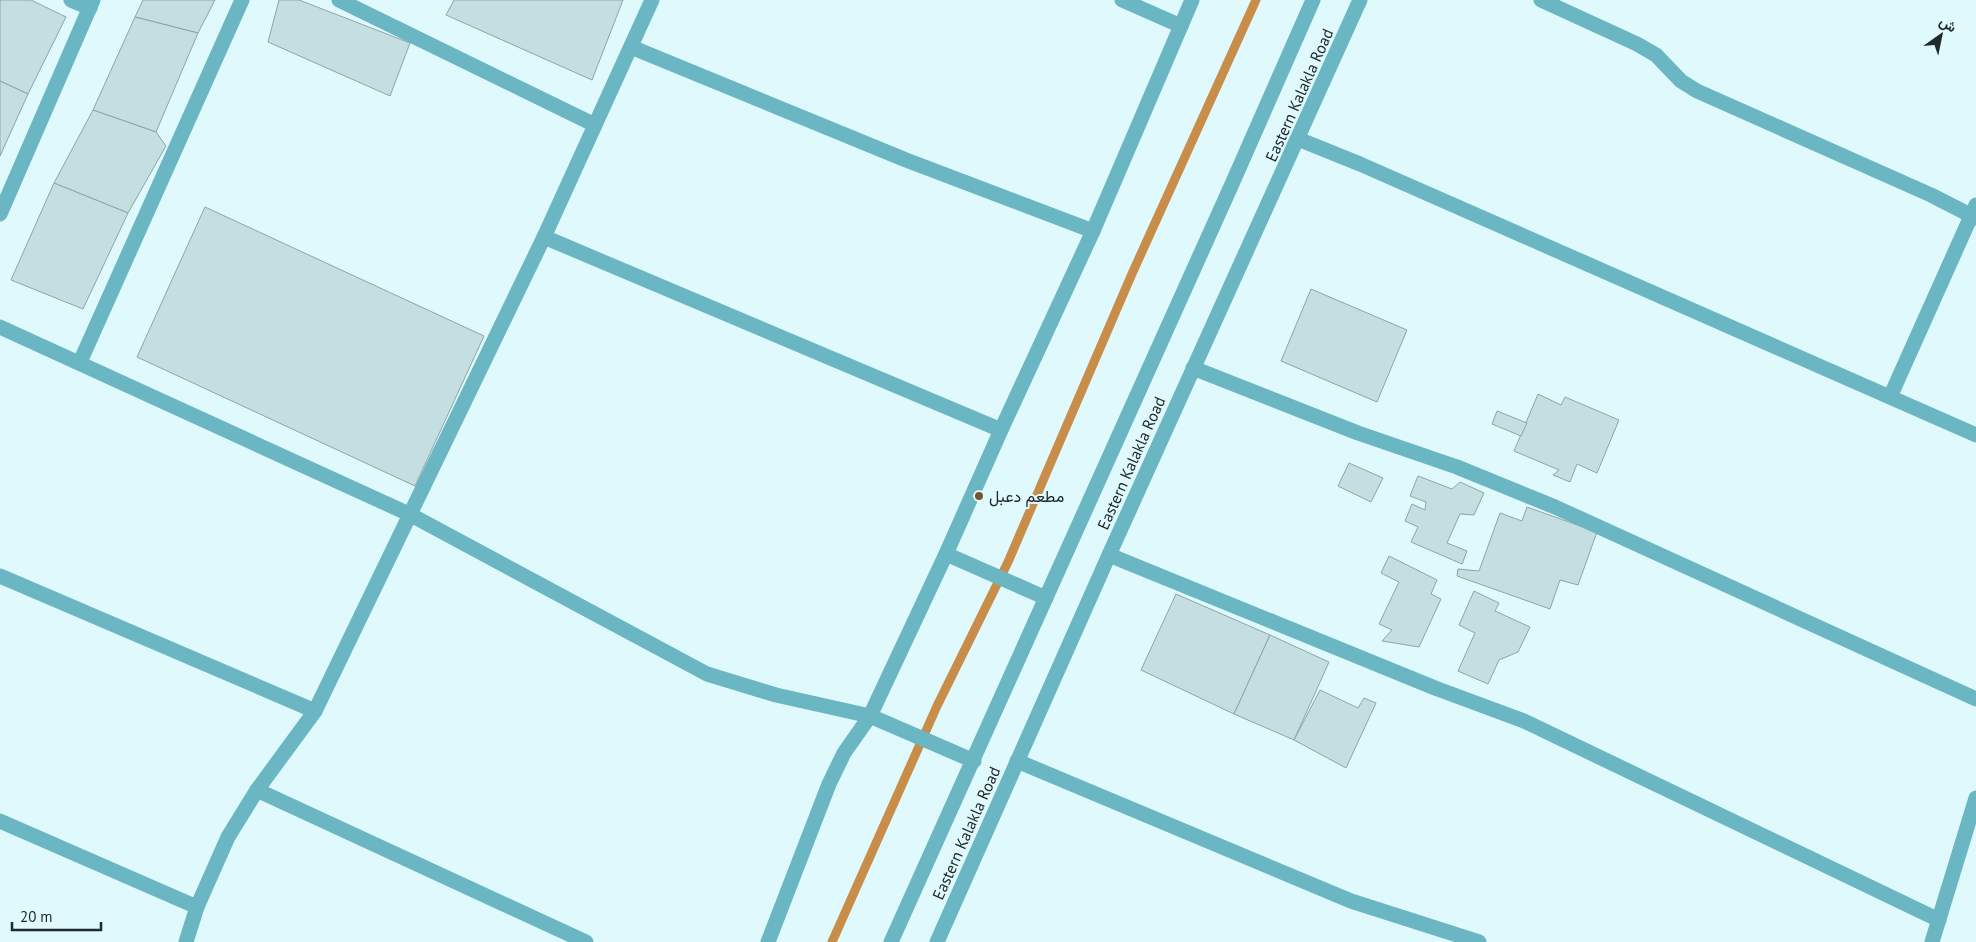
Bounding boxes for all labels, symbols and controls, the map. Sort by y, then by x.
north arrow [1916,10,1966,60]
text: ش [1936,12,1960,36]
street label: Eastern Kalakla Road [1261,25,1337,165]
street label: Eastern Kalakla Road [1093,393,1169,533]
place label: مطعم دعبل [989,486,1064,507]
marker: مطعم دعبل [973,490,985,502]
street label: Eastern Kalakla Road [928,763,1004,903]
scale bar [12,900,101,932]
text: 20 m [20,907,53,926]

